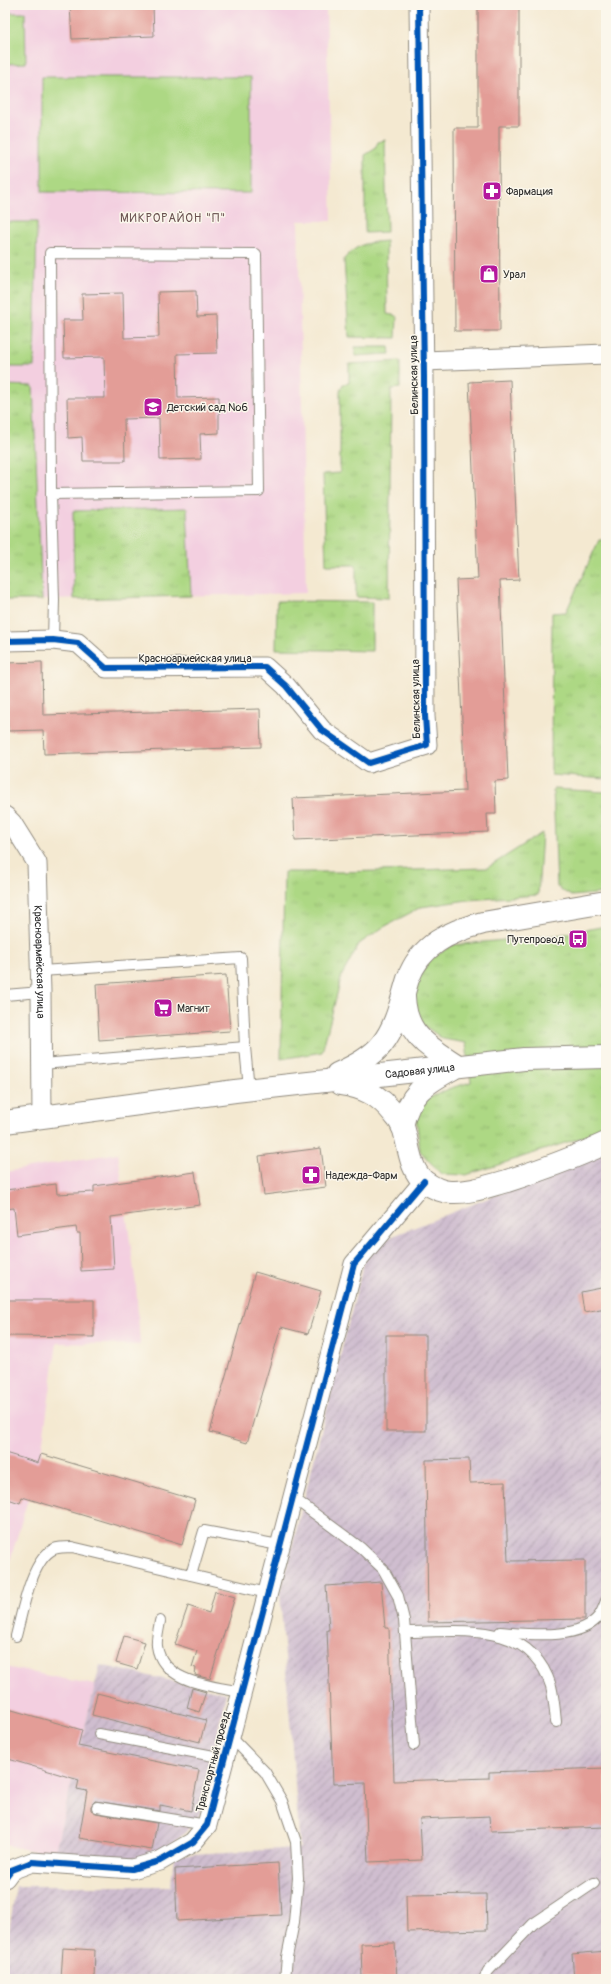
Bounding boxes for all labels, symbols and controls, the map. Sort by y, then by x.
pharmacy icon: Фармация [481,180,503,202]
place label: Фармация [506,185,553,198]
district label: МИКРОРАЙОН "П" [120,211,226,226]
shop icon: Урал [478,263,500,285]
place label: Урал [503,268,526,281]
street label: Белинская улица [407,335,421,415]
school or university icon: Детский сад №6 [142,396,164,418]
place label: Детский сад №6 [166,401,248,414]
street label: Красноармейская улица [138,652,252,665]
street label: Белинская улица [409,659,423,739]
street label: Красноармейская улица [32,905,48,1019]
bus stop icon: Путепровод [567,928,589,950]
place label: Путепровод [507,933,564,946]
supermarket icon: Магнит [152,997,174,1019]
place label: Магнит [177,1002,210,1015]
street label: Садовая улица [384,1060,455,1081]
pharmacy icon: Надежда-Фарм [300,1164,322,1186]
place label: Надежда-Фарм [325,1169,397,1182]
street label: Транспортный проезд [193,1710,233,1814]

